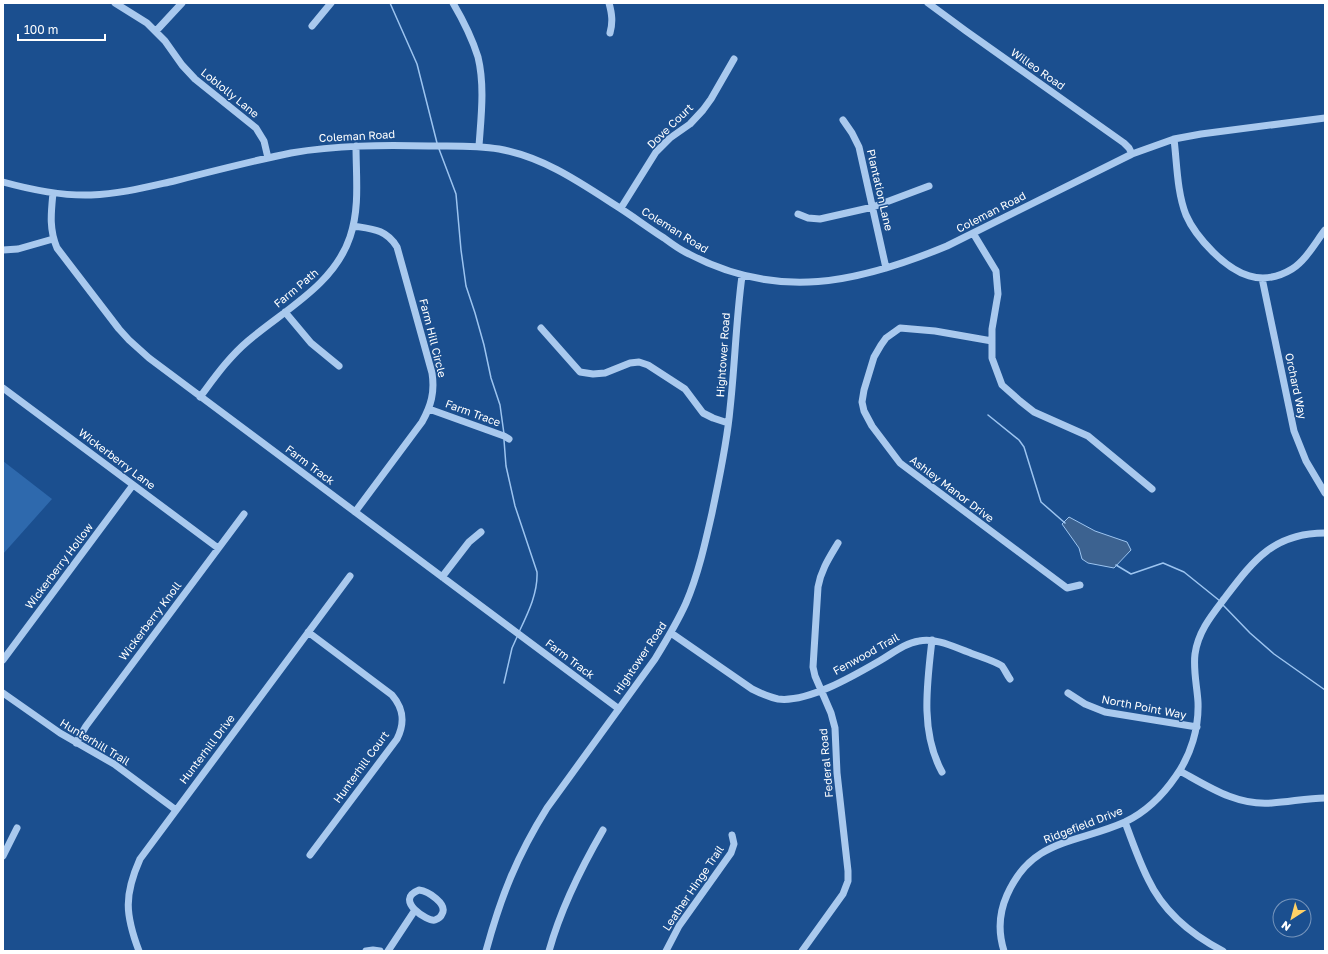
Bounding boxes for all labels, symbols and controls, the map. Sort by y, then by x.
scale bar [18,16,105,42]
text: 100 m [24,22,58,37]
street label: Willeo Road [1009,45,1068,92]
street label: Loblolly Lane [199,65,262,120]
street label: Dove Court [644,101,695,151]
street label: Coleman Road [319,127,395,144]
street label: Plantation Lane [865,148,896,232]
street label: Coleman Road [954,188,1028,235]
street label: Coleman Road [639,204,711,255]
street label: Farm Path [271,265,320,310]
street label: Farm Hill Circle [417,297,450,379]
street label: Hightower Road [713,312,732,398]
street label: Orchard Way [1283,352,1310,420]
street label: Farm Trace [444,397,503,429]
street label: Wickerberry Lane [76,425,158,492]
street label: Farm Track [283,442,337,487]
street label: Ashley Manor Drive [908,453,997,524]
street label: Wickerberry Hollow [22,520,95,611]
street label: Wickerberry Knoll [116,578,184,663]
street label: Hightower Road [610,619,669,697]
street label: Fenwood Trail [830,630,902,677]
street label: Farm Track [543,636,597,681]
street label: North Point Way [1101,692,1188,721]
street label: Hunterhill Drive [176,711,237,786]
street label: Hunterhill Trail [58,716,133,768]
street label: Hunterhill Court [330,728,391,805]
street label: Federal Road [816,728,835,798]
street label: Ridgefield Drive [1041,803,1124,846]
street label: Leather Hinge Trail [659,842,726,933]
north arrow [1272,898,1312,938]
text: N [1279,919,1293,934]

